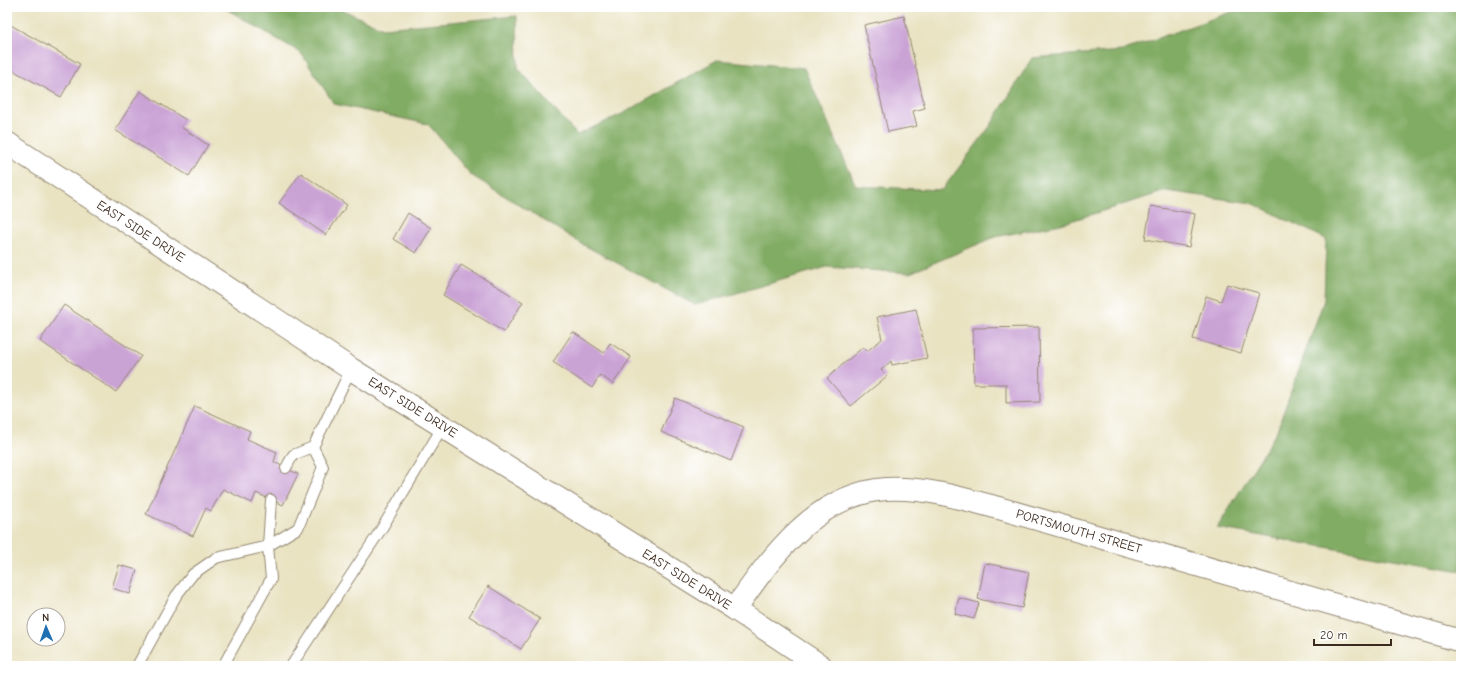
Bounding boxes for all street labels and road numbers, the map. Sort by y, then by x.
street label: EAST SIDE DRIVE [94,197,188,265]
street label: EAST SIDE DRIVE [366,374,460,441]
street label: PORTSMOUTH STREET [1014,506,1144,556]
street label: EAST SIDE DRIVE [640,546,734,613]

